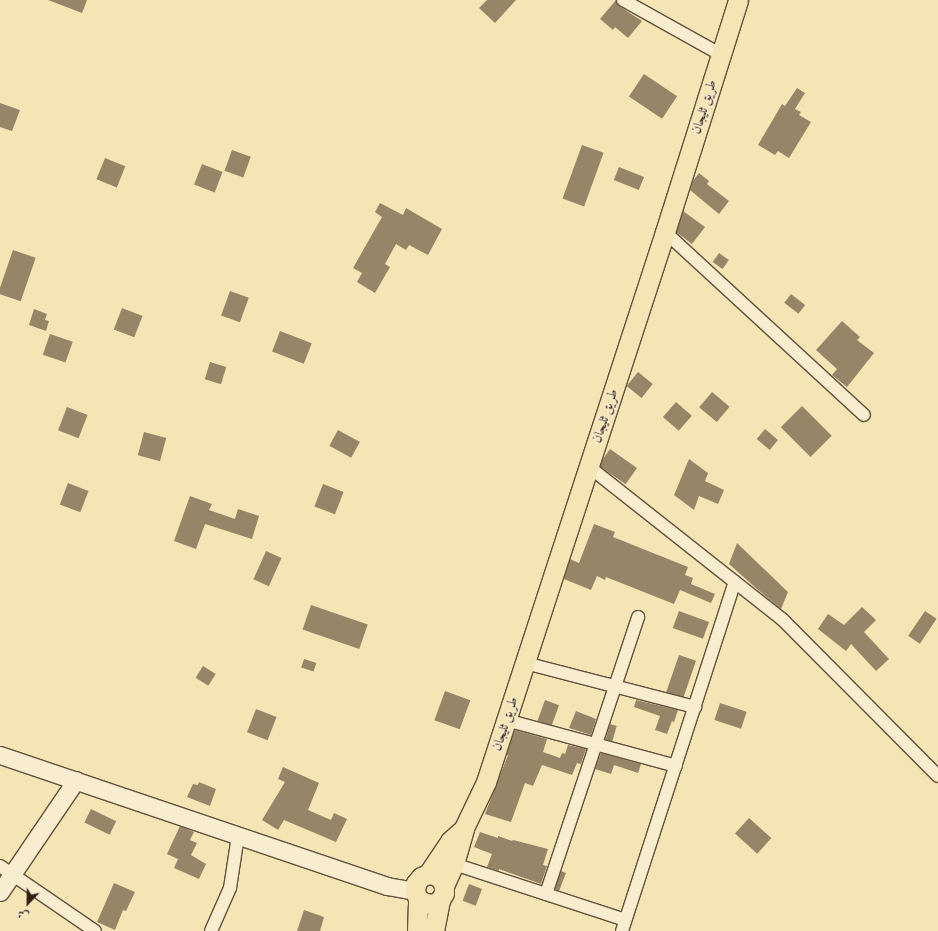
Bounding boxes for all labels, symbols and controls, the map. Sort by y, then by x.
street label: طريق ثليجان [688,78,720,136]
street label: طريق ثليجان [588,387,622,445]
street label: طريق ثليجان [488,695,522,753]
north arrow [8,883,48,923]
text: ش [16,907,31,923]

